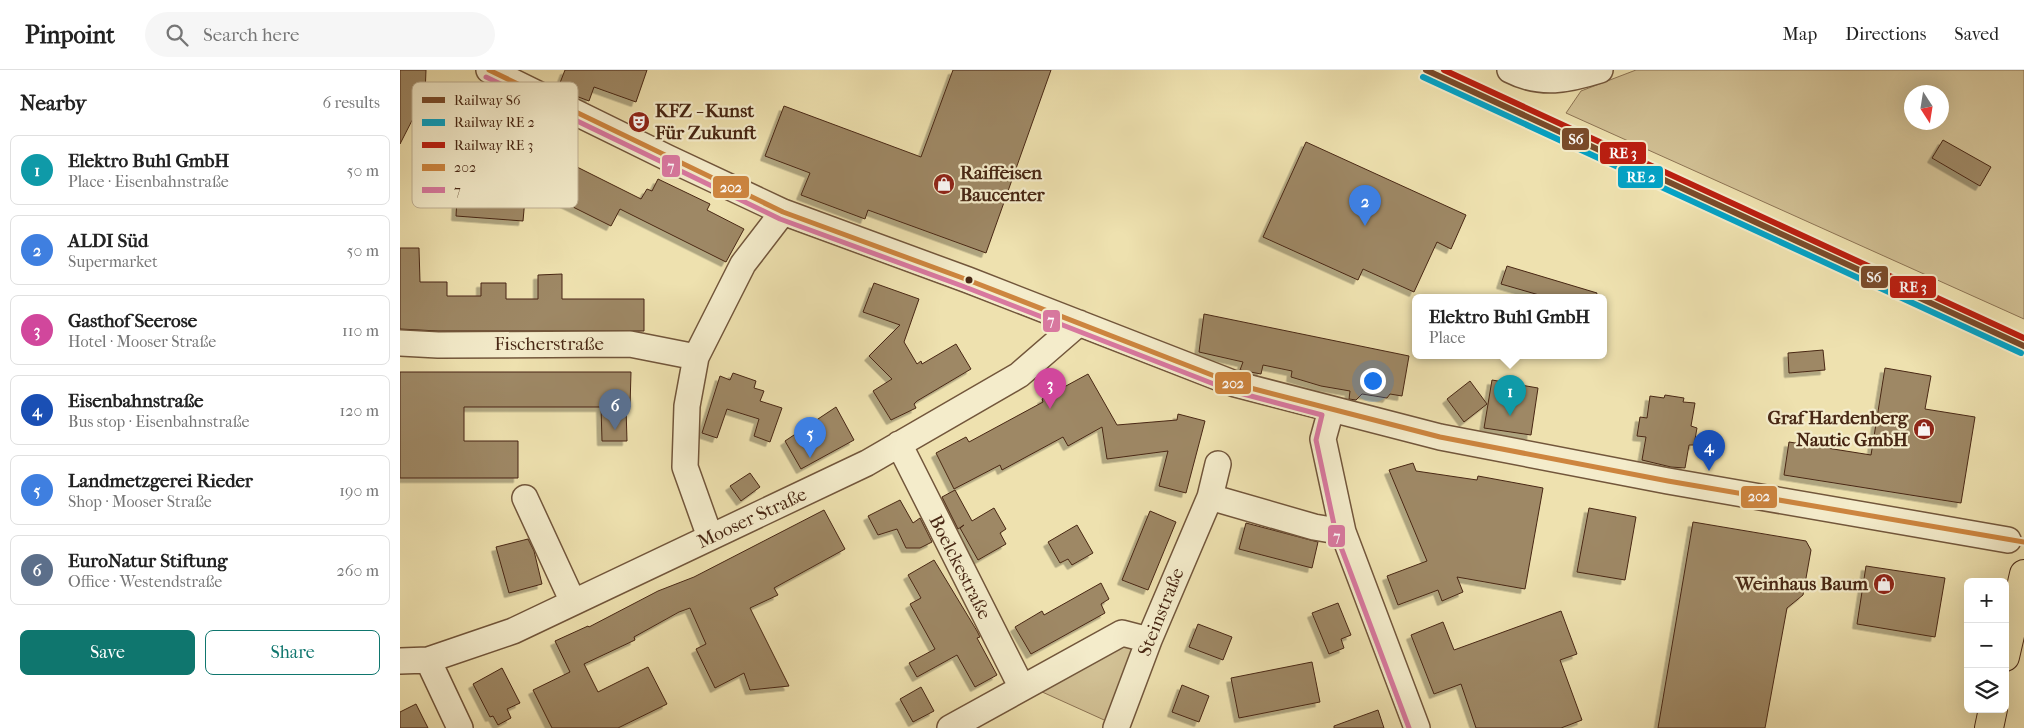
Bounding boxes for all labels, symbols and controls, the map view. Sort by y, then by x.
search box [145,12,495,57]
text: Pinpoint [25,21,115,49]
icon: search [163,21,191,49]
text: Search here [203,24,299,46]
text: Map [1783,24,1817,45]
text: Directions [1845,24,1926,45]
text: Saved [1954,24,1999,45]
legend [412,82,578,208]
north arrow [1904,85,1949,130]
text: Nearby [20,91,86,115]
text: Railway S6 [454,92,521,109]
text: 6 results [322,93,380,112]
place label: KFZ - Kunst Für Zukunft [654,100,756,144]
theatre icon: KFZ - Kunst Für Zukunft [627,110,651,134]
text: Railway RE 2 [454,114,535,131]
line badge: S6 [1561,127,1590,151]
text: S6 [1569,131,1584,148]
text: Railway RE 3 [454,137,533,154]
line badge: RE 3 [1599,141,1647,165]
text: RE 3 [1609,145,1637,162]
text: Elektro Buhl GmbH [68,150,229,172]
line badge: 7 [661,154,681,178]
text: 7 [667,158,675,175]
text: 202 [454,159,476,176]
text: 1 [34,161,40,180]
text: 50 m [347,161,379,180]
place label: Raiffeisen Baucenter [960,162,1046,206]
line badge: RE 2 [1617,165,1664,189]
text: RE 2 [1627,169,1655,186]
text: Place · Eisenbahnstraße [68,172,229,191]
shop icon: Raiffeisen Baucenter [932,172,956,196]
line badge: 202 [712,175,750,199]
text: 202 [720,179,742,196]
text: 7 [454,182,461,199]
pin: 2 [1349,185,1381,226]
text: ALDI Süd [68,230,148,252]
text: 2 [33,241,41,260]
text: 50 m [347,241,379,260]
text: Supermarket [68,252,158,271]
line badge: S6 [1860,265,1889,289]
text: S6 [1867,269,1882,286]
unlabelled marker [964,275,974,285]
line badge: RE 3 [1889,275,1937,299]
text: RE 3 [1899,279,1927,296]
popup [1412,294,1607,359]
text: Elektro Buhl GmbH [1429,306,1590,328]
line badge: 7 [1042,309,1061,333]
text: Gasthof Seerose [68,310,197,332]
text: 7 [1047,312,1055,329]
text: 3 [34,321,40,340]
text: 110 m [342,321,379,340]
text: Place [1429,328,1465,347]
text: Hotel · Mooser Straße [68,332,216,351]
street label: Fischerstraße [494,333,604,355]
pin: 3 [1034,368,1066,409]
your location [1360,368,1386,394]
line badge: 202 [1214,371,1252,395]
text: 202 [1222,375,1244,392]
pin: 1 [1494,375,1526,416]
pin: 6 [599,389,631,430]
text: Eisenbahnstraße [68,390,203,412]
text: 4 [32,401,42,420]
text: 120 m [340,401,379,420]
place label: Graf Hardenberg Nautic GmbH [1767,407,1909,451]
text: Bus stop · Eisenbahnstraße [68,412,249,431]
pin: 5 [794,417,826,458]
shop icon: Graf Hardenberg Nautic GmbH [1912,417,1936,441]
pin: 4 [1693,430,1725,471]
text: Landmetzgerei Rieder [68,470,253,492]
text: 5 [34,481,40,500]
text: 190 m [339,481,379,500]
street label: Mooser Straße [694,483,810,553]
line badge: 202 [1740,485,1778,509]
text: 202 [1748,488,1770,505]
text: Shop · Mooser Straße [68,492,212,511]
street label: Boelckestraße [924,511,996,623]
line badge: 7 [1327,524,1346,548]
text: 7 [1333,528,1341,545]
text: EuroNatur Stiftung [68,550,227,572]
text: 6 [33,561,41,580]
text: 260 m [337,561,379,580]
street label: Steinstraße [1133,565,1189,659]
text: Office · Westendstraße [68,572,222,591]
shop icon: Weinhaus Baum [1872,572,1896,596]
place label: Weinhaus Baum [1735,573,1868,595]
map controls [1964,578,2009,713]
button: + [1964,578,2009,623]
button: − [1964,623,2009,668]
button: Save [20,630,195,675]
button: Share [205,630,380,675]
button: layers [1964,668,2009,713]

